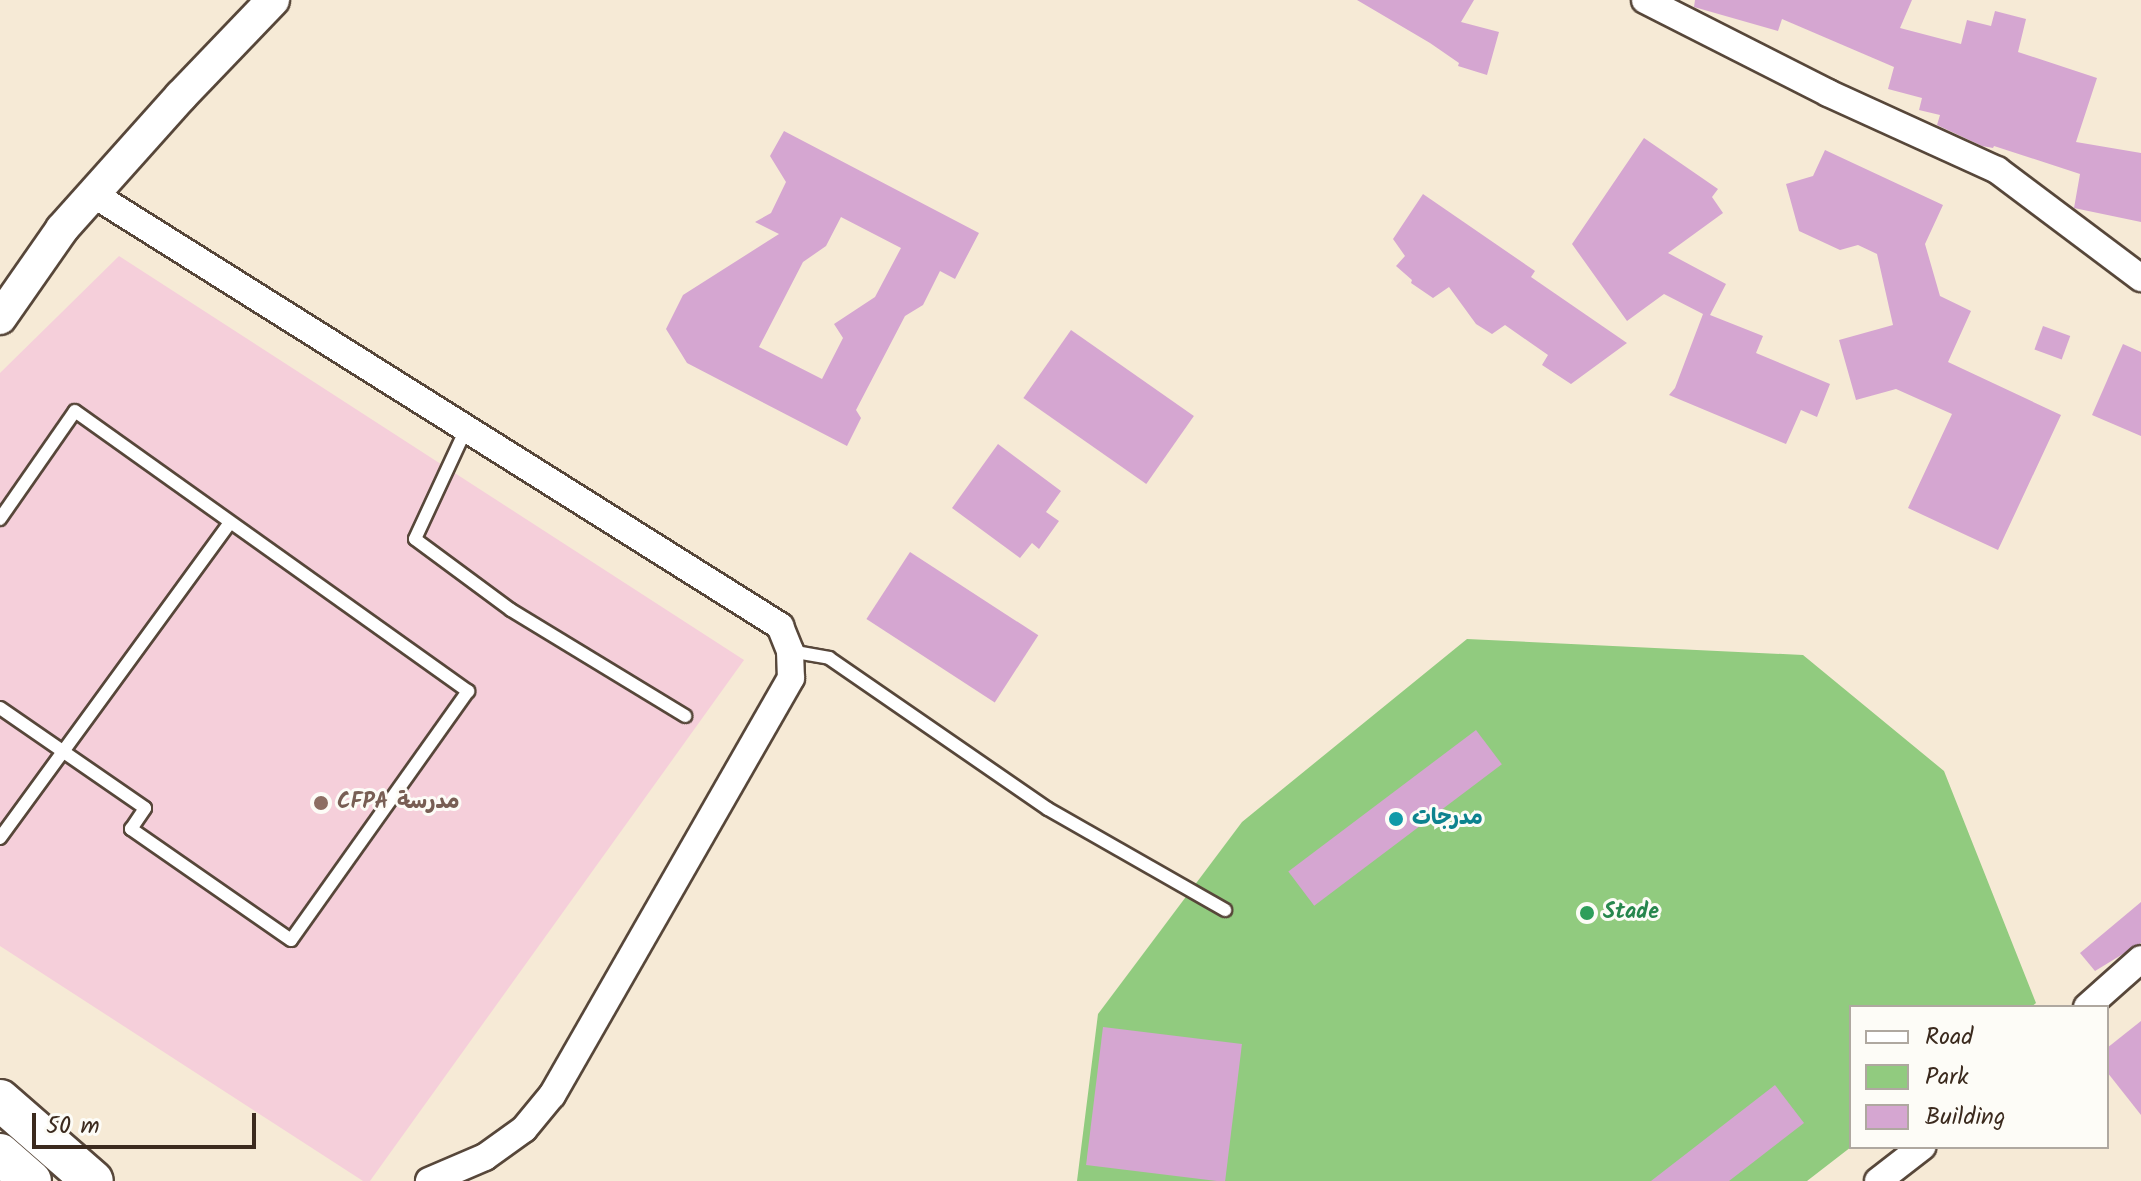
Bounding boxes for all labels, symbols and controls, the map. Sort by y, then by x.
place label: CFPA مدرسة [337,790,460,816]
marker: CFPA مدرسة [312,794,330,812]
place label: مدرجات [1412,806,1483,832]
marker: مدرجات [1387,810,1405,828]
place label: Stade [1603,900,1659,926]
marker: Stade [1578,904,1596,922]
legend [1849,1005,2109,1149]
text: Road [1925,1018,1973,1057]
text: Park [1925,1058,1969,1097]
scale bar [36,1097,260,1147]
text: Building [1925,1098,2005,1137]
text: 50 m [46,1107,100,1146]

